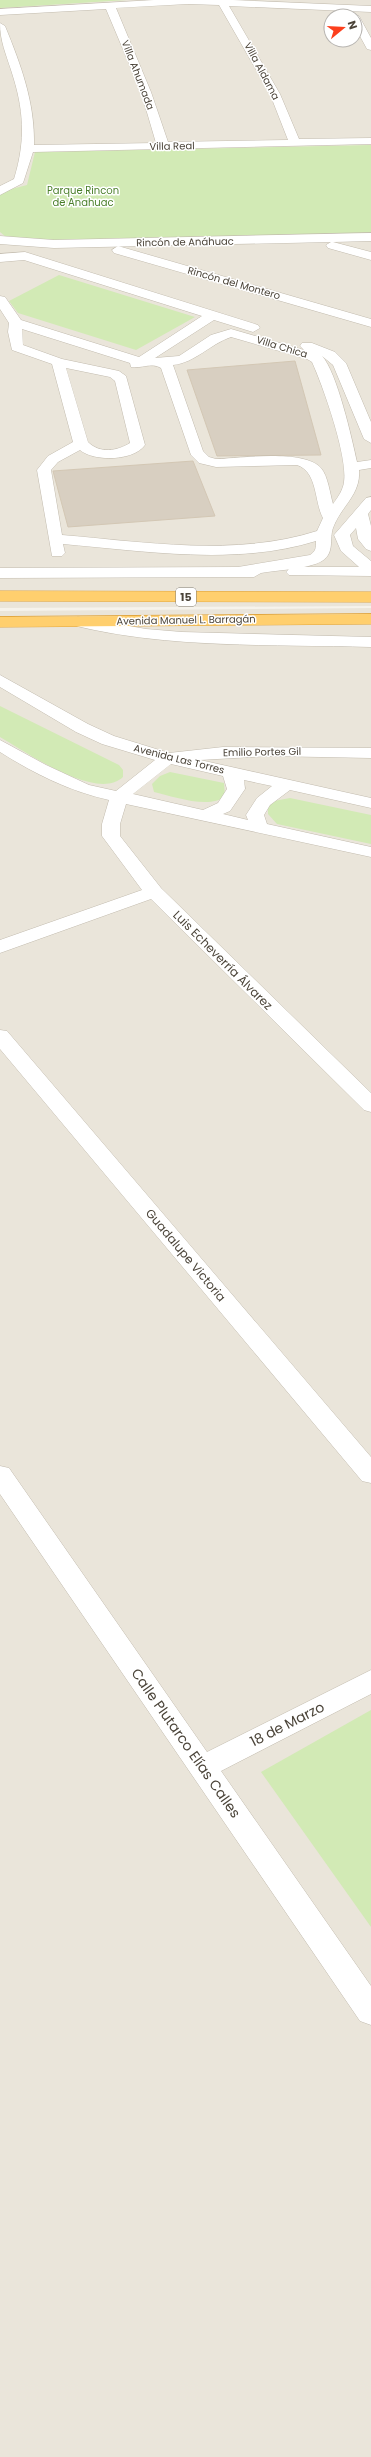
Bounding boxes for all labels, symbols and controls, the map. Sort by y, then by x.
north arrow [323,8,363,48]
text: N [344,18,361,31]
street label: Villa Ahumada [118,38,158,112]
street label: Villa Aldama [241,40,283,102]
street label: Villa Real [149,138,195,154]
park label: Parque Rincon de Anahuac [47,183,119,210]
street label: Rincón de Anáhuac [136,234,234,250]
street label: Rincón del Montero [186,263,282,303]
street label: Villa Chica [254,332,310,362]
road number: 15 [176,588,196,606]
street label: Avenida Manuel L. Barragán [116,611,256,629]
street label: Avenida Las Torres [132,740,226,778]
street label: Emilio Portes Gil [223,744,301,760]
street label: Luis Echeverría Álvarez [169,906,277,1014]
street label: Guadalupe Victoria [142,1205,230,1305]
street label: Calle Plutarco Elías Calles [127,1664,245,1822]
street label: 18 de Marzo [246,1697,328,1751]

